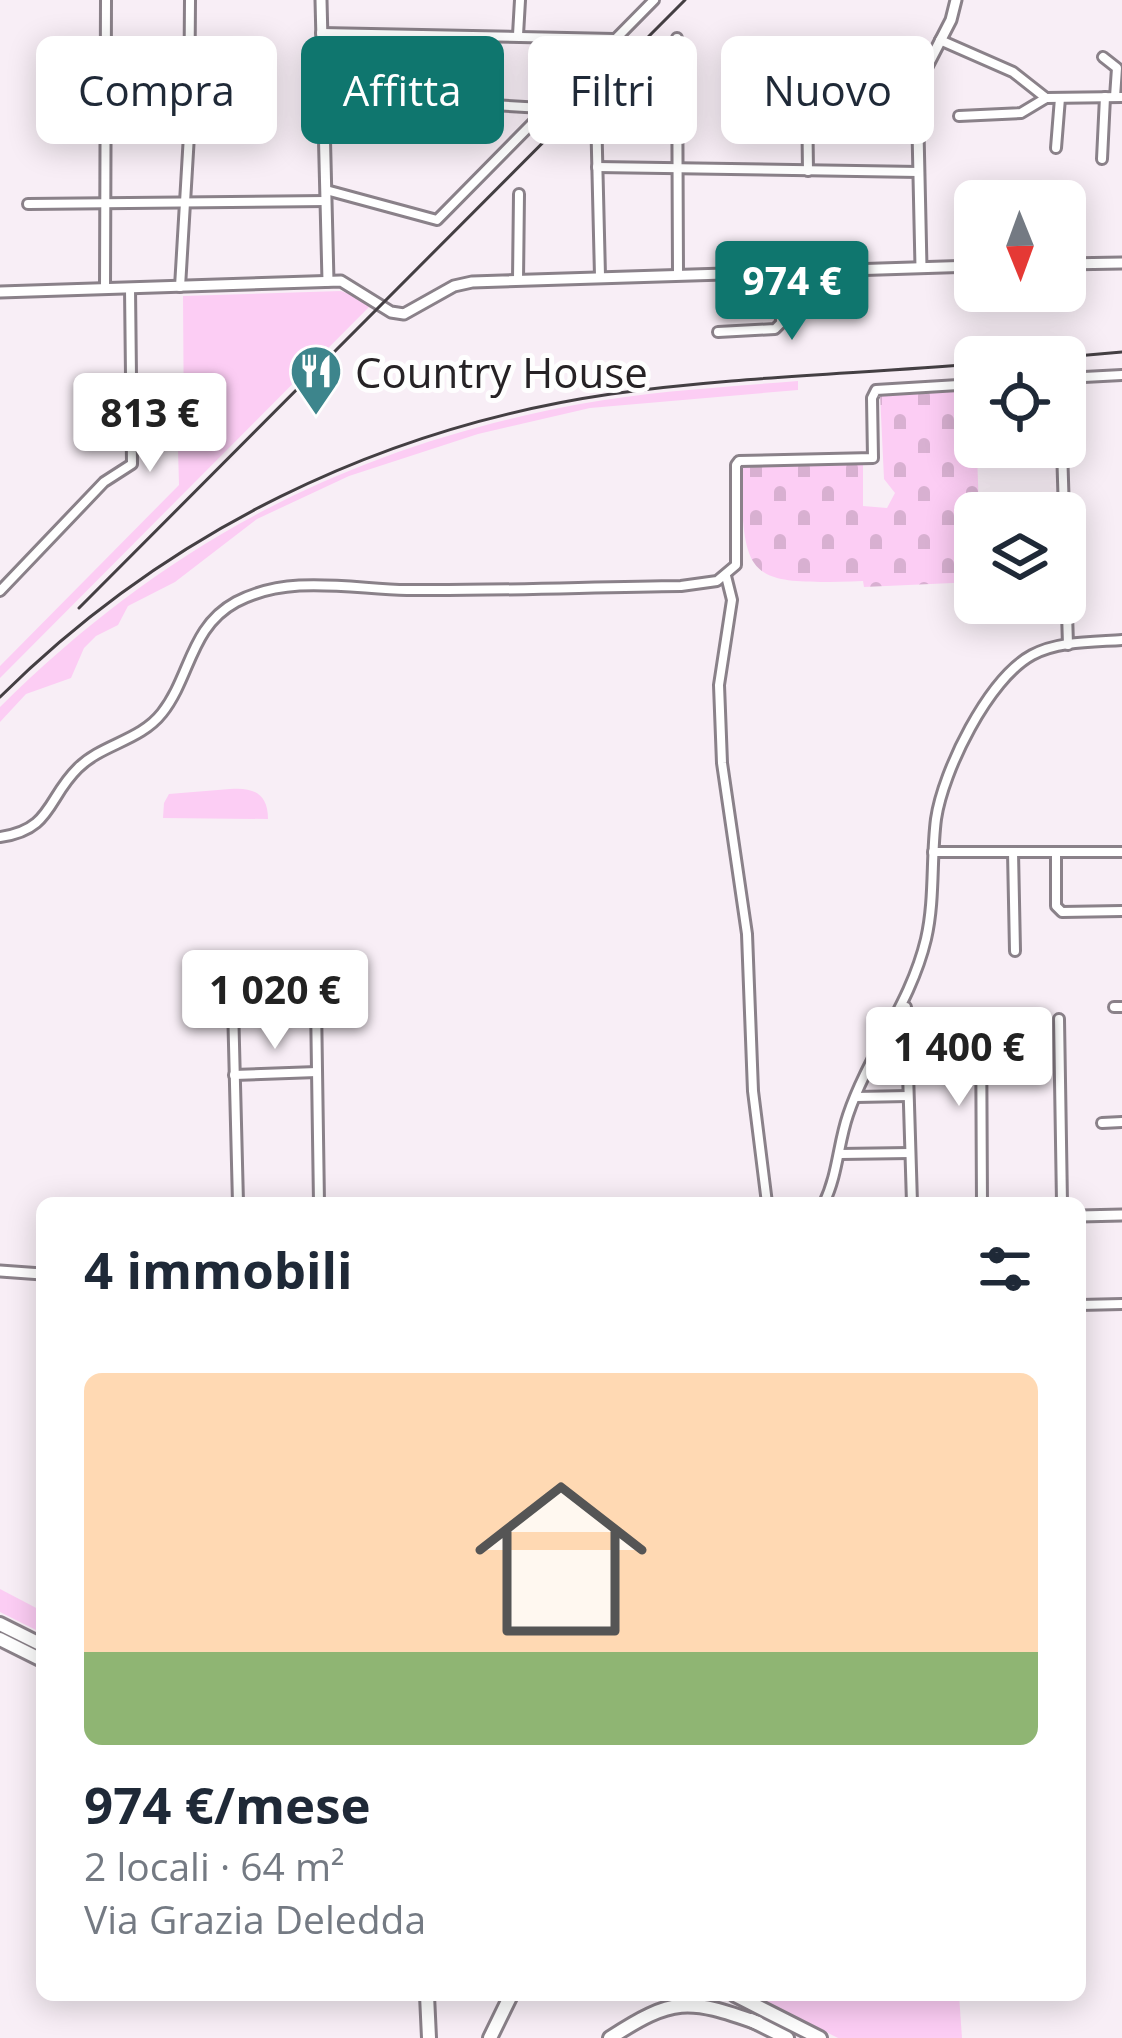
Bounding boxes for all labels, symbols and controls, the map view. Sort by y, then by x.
chip: Compra [36,36,277,144]
chip: Affitta [301,36,504,144]
chip: Filtri [528,36,697,144]
chip: Nuovo [721,36,934,144]
north arrow [954,180,1086,312]
map controls [954,180,1086,624]
pin: 974 € [708,241,876,343]
text: 974 € [742,253,842,306]
button: locate [954,336,1086,468]
restaurant icon: Country House [288,343,344,417]
place label: Country House [355,343,648,400]
pin: 813 € [66,373,234,475]
text: 813 € [100,385,200,438]
button: layers [954,492,1086,624]
pin: 1 020 € [164,950,386,1052]
text: 1 020 € [209,962,341,1015]
pin: 1 400 € [848,1007,1070,1109]
text: 1 400 € [893,1019,1025,1072]
text: 4 immobili [84,1234,353,1304]
icon: filters [972,1236,1038,1302]
icon: home [453,1451,669,1667]
text: 974 €/mese [84,1769,371,1839]
text: 2 locali · 64 m² [84,1839,345,1892]
text: Via Grazia Deledda [84,1892,426,1945]

